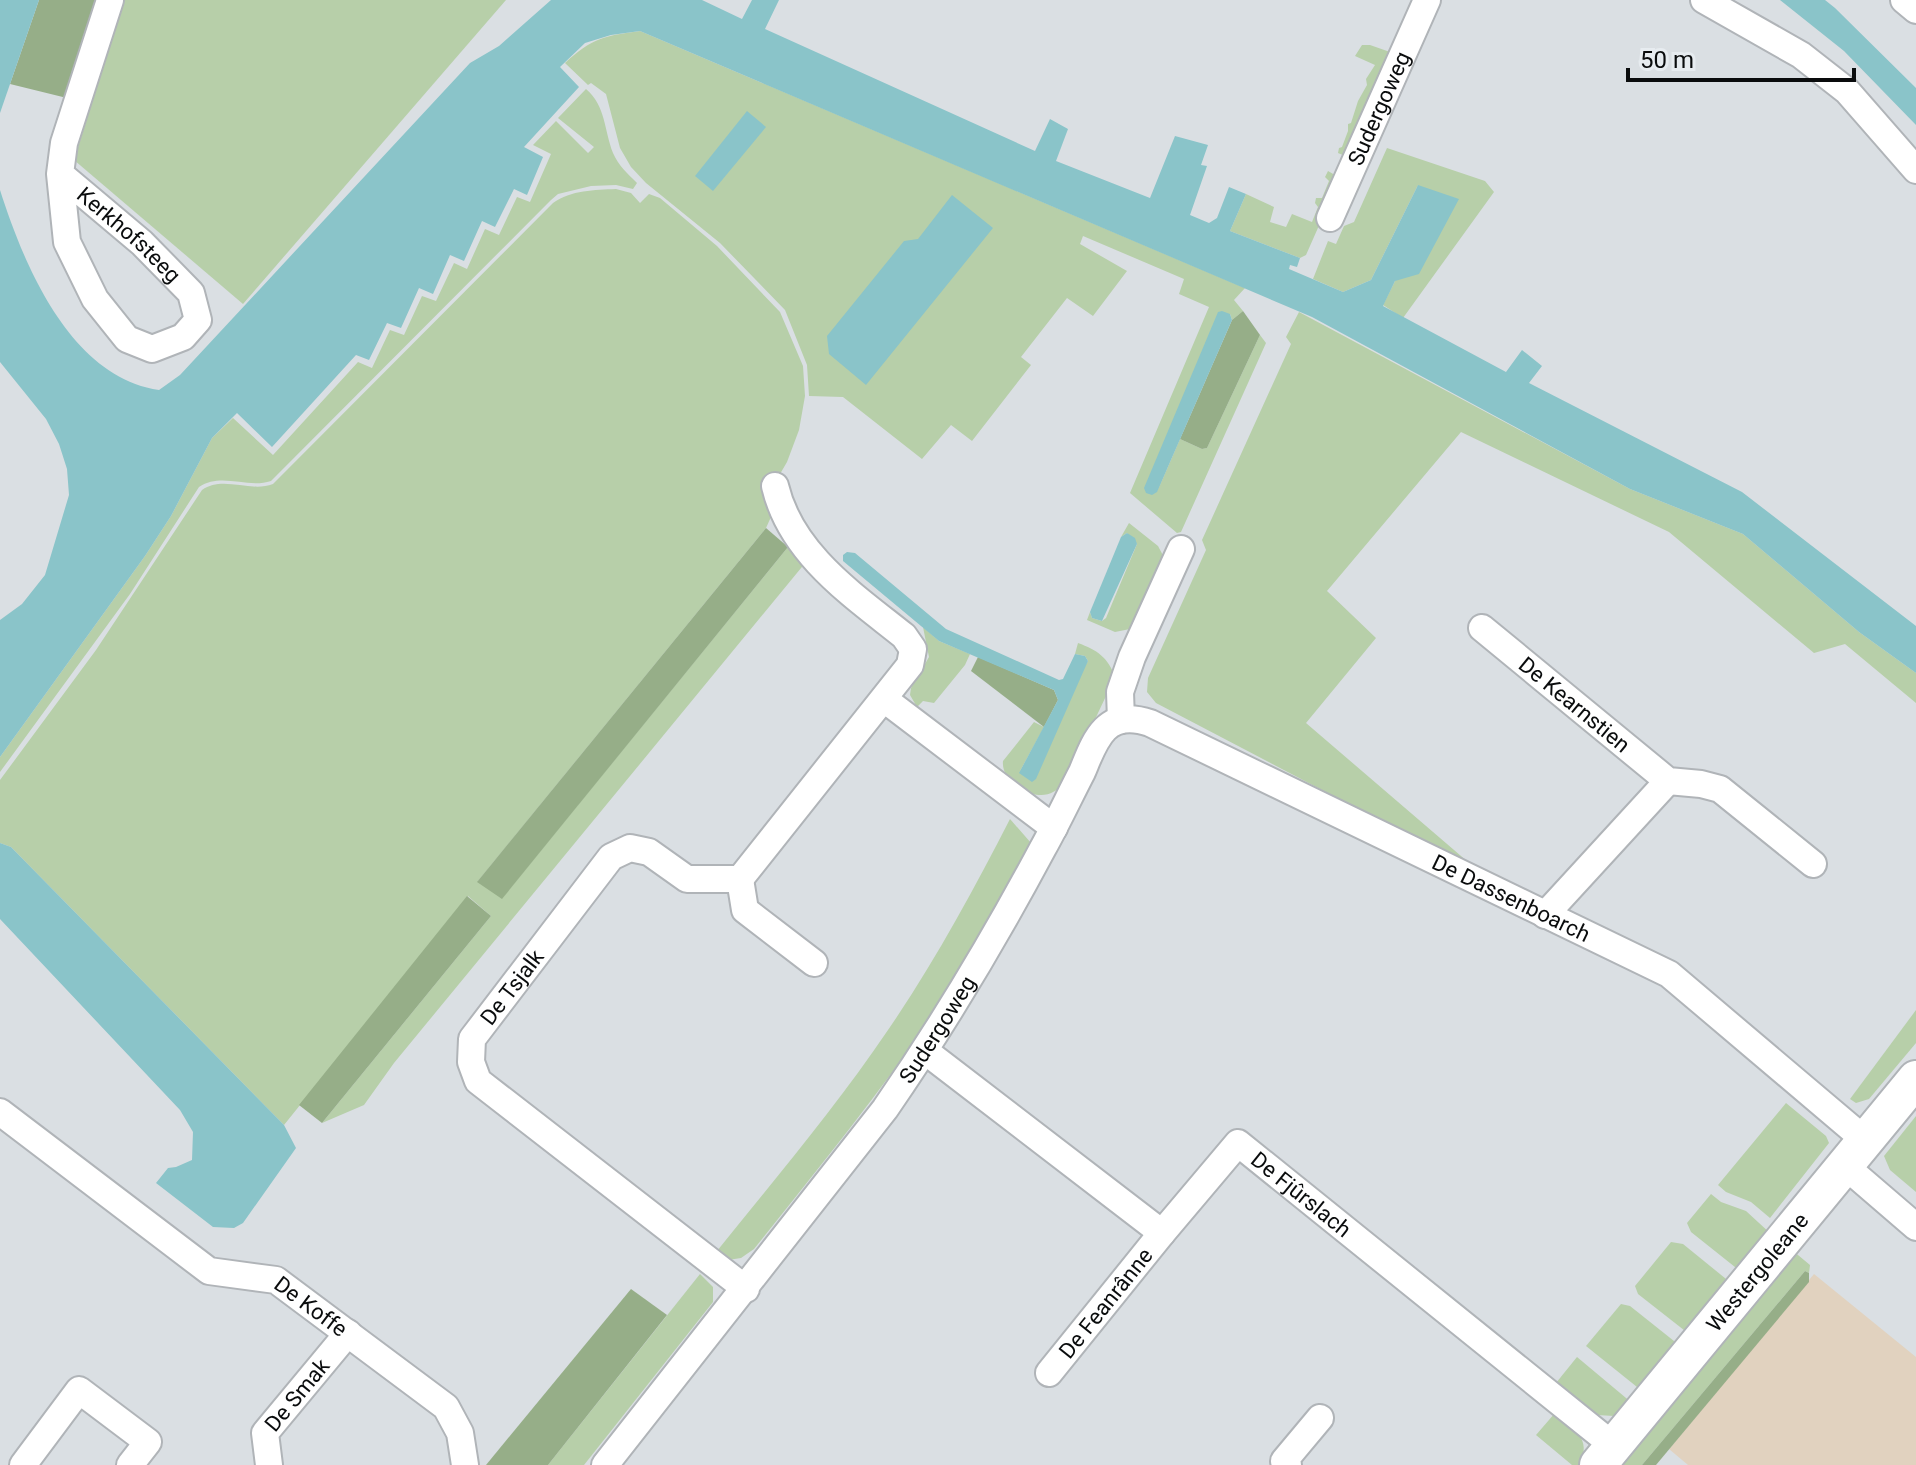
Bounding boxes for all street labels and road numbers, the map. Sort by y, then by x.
street label: Sudergoweg [1343,48,1415,169]
street label: Kerkhofsteeg [72,182,186,287]
street label: De Kearnstien [1514,651,1635,757]
street label: De Dassenboarch [1428,849,1594,946]
street label: De Tsjalk [475,944,549,1030]
street label: Sudergoweg [894,971,980,1088]
street label: De Fjûrslach [1246,1146,1356,1242]
street label: Westergoleane [1701,1208,1813,1336]
street label: De Feanrânne [1054,1243,1157,1363]
street label: De Koffe [270,1271,352,1341]
street label: De Smak [259,1353,335,1436]

